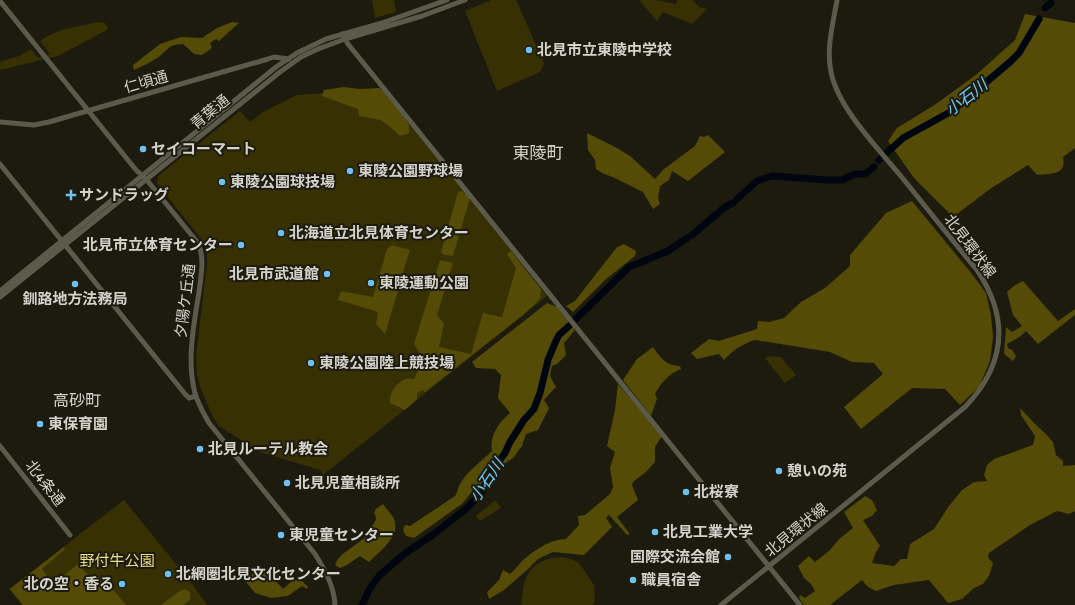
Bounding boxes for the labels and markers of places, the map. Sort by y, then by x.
place label: 北見市立東陵中学校 [537,41,672,59]
marker: 北見市立東陵中学校 [524,45,534,55]
place label: セイコーマート [151,140,256,158]
marker: セイコーマート [138,144,148,154]
place label: 東陵公園野球場 [358,162,463,180]
marker: 東陵公園野球場 [345,166,355,176]
place label: 東陵公園球技場 [230,173,335,191]
marker: 東陵公園球技場 [217,177,227,187]
place label: サンドラッグ [79,186,169,204]
marker: サンドラッグ [66,190,76,200]
place label: 北海道立北見体育センター [289,224,469,242]
marker: 北海道立北見体育センター [276,228,286,238]
place label: 北見市立体育センター [83,236,233,254]
marker: 北見市立体育センター [236,240,246,250]
place label: 北見市武道館 [229,265,319,283]
marker: 北見市武道館 [322,269,332,279]
place label: 東陵運動公園 [379,274,469,292]
marker: 東陵運動公園 [366,278,376,288]
marker: 釧路地方法務局 [70,279,80,289]
place label: 釧路地方法務局 [22,290,128,308]
place label: 東陵公園陸上競技場 [319,354,454,372]
marker: 東陵公園陸上競技場 [306,358,316,368]
place label: 東保育園 [48,415,108,433]
marker: 東保育園 [35,419,45,429]
place label: 北見ルーテル教会 [208,440,328,458]
marker: 北見ルーテル教会 [195,444,205,454]
place label: 憩いの苑 [787,462,847,480]
marker: 憩いの苑 [774,466,784,476]
place label: 北見児童相談所 [295,474,400,492]
marker: 北見児童相談所 [282,478,292,488]
place label: 北桜寮 [694,483,739,501]
marker: 北桜寮 [681,487,691,497]
place label: 北見工業大学 [663,523,753,541]
place label: 東児童センター [289,526,394,544]
marker: 北見工業大学 [650,527,660,537]
marker: 東児童センター [276,530,286,540]
place label: 国際交流会館 [630,548,720,566]
marker: 国際交流会館 [723,552,733,562]
place label: 北網圏北見文化センター [176,565,341,583]
marker: 北網圏北見文化センター [163,569,173,579]
place label: 職員宿舎 [641,571,702,589]
place label: 北の空・香る [24,575,114,593]
marker: 職員宿舎 [628,575,638,585]
marker: 北の空・香る [117,579,127,589]

